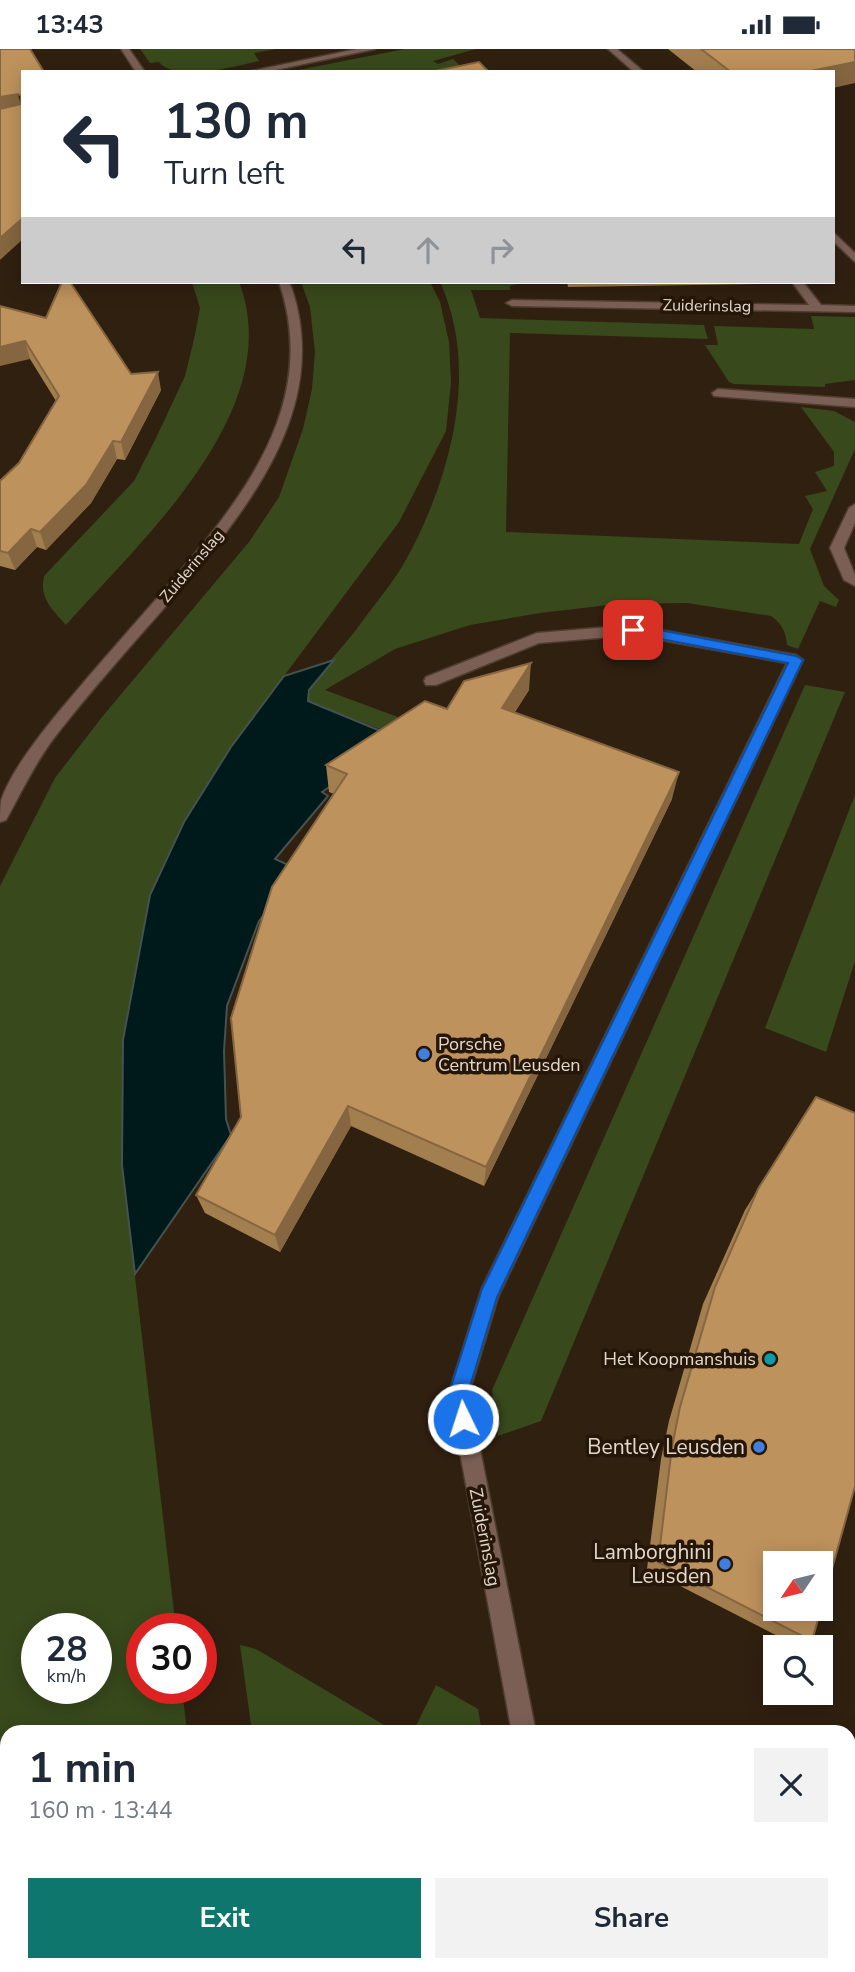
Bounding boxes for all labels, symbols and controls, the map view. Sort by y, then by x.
text: 13:43 [35,7,104,42]
text: 130 m [164,88,308,155]
icon: left [49,98,140,189]
text: Turn left [164,152,284,195]
icon: left [336,231,374,269]
icon: ahead [409,231,447,269]
icon: right [482,231,520,269]
street label: Zuiderinslag [663,294,751,318]
street label: Zuiderinslag [155,525,229,607]
pin [603,600,663,660]
icon: arrive [614,611,652,649]
place label: Porsche Centrum Leusden [438,1032,580,1077]
marker: Porsche Centrum Leusden [416,1046,432,1062]
place label: Het Koopmanshuis [603,1347,756,1371]
marker: Het Koopmanshuis [762,1351,778,1367]
position arrow [426,1382,500,1456]
place label: Bentley Leusden [587,1433,745,1461]
marker: Bentley Leusden [751,1439,767,1455]
street label: Zuiderinslag [464,1486,506,1588]
place label: Lamborghini Leusden [593,1538,711,1590]
north arrow [763,1551,833,1621]
map controls [763,1551,833,1705]
marker: Lamborghini Leusden [717,1556,733,1572]
speed limit sign: 30 [126,1613,217,1704]
text: 28 [45,1626,88,1673]
button: search [763,1635,833,1705]
text: km/h [47,1664,86,1688]
text: 1 min [28,1740,137,1797]
button: close [754,1748,828,1822]
text: 160 m · 13:44 [28,1795,173,1826]
button: Exit [28,1878,421,1958]
button: Share [435,1878,828,1958]

